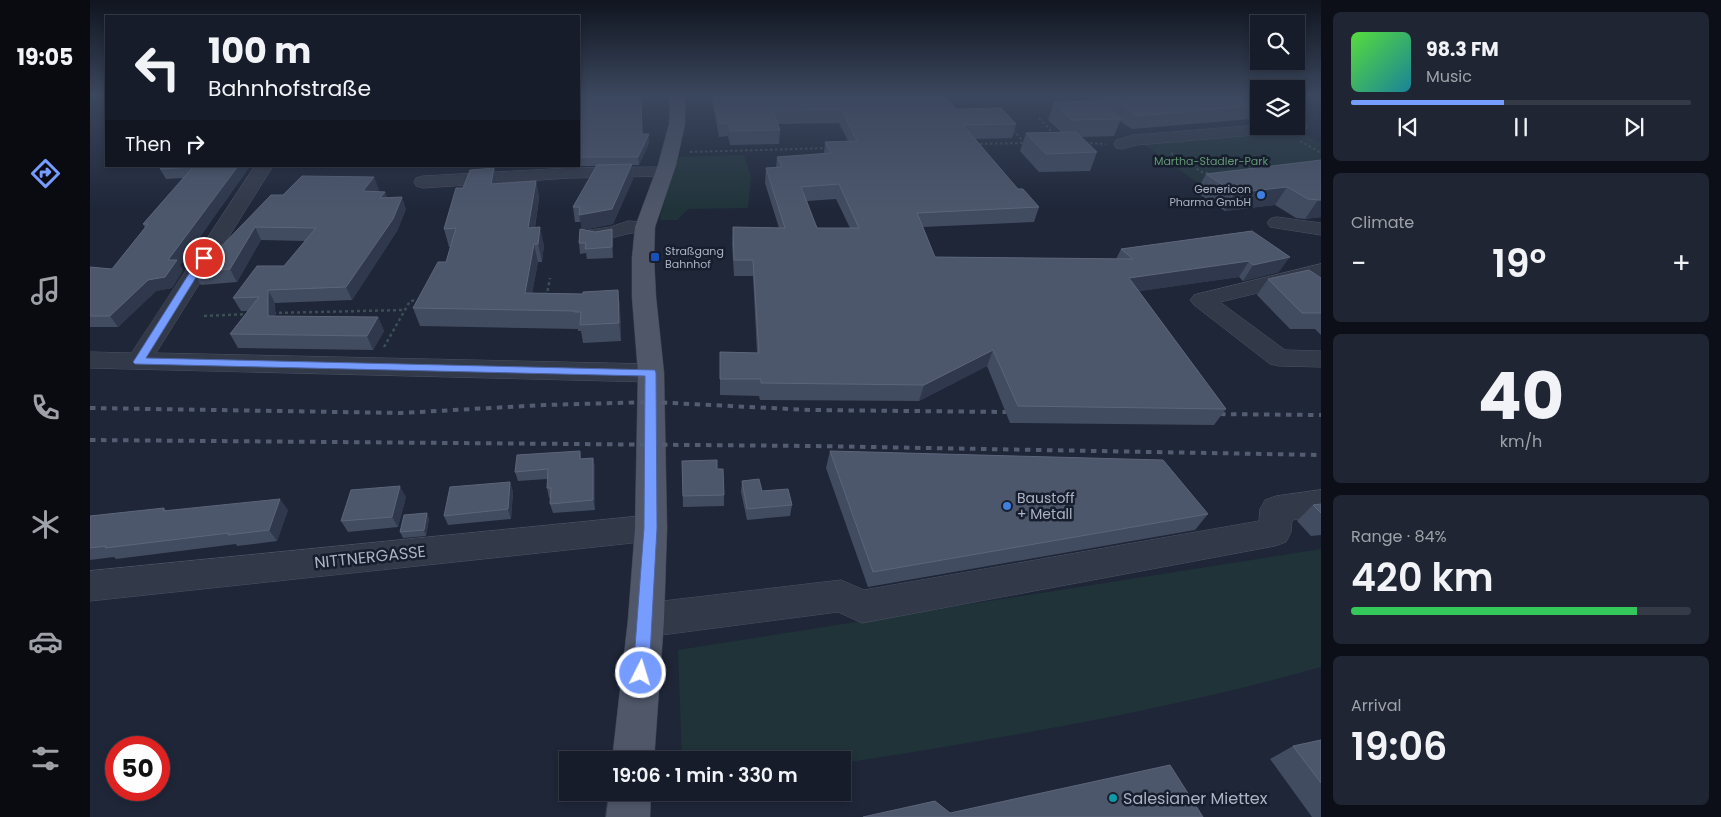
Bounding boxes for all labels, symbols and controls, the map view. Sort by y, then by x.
map controls [1250,15,1305,135]
button: search [1250,15,1305,70]
text: 100 m [208,26,311,75]
icon: left [125,35,190,100]
text: 98.3 FM [1426,36,1499,63]
text: 19:05 [17,42,73,73]
text: Music [1426,65,1472,88]
text: Bahnhofstraße [208,73,371,104]
button: layers [1250,80,1305,135]
icon: previous [1394,113,1422,141]
icon: pause [1507,113,1535,141]
icon: next [1620,113,1648,141]
icon: right [181,130,209,158]
text: Then [125,131,171,158]
park label: Martha-Stadler-Park [1154,153,1268,169]
icon: directions [28,156,63,191]
place label: Genericon Pharma GmbH [1169,181,1251,210]
marker: Genericon Pharma GmbH [1255,189,1267,201]
text: Climate [1351,211,1414,234]
pin [183,237,225,279]
text: 19° [1492,237,1546,290]
place label: Straßgang Bahnhof [665,243,724,272]
icon: arrive [190,244,218,272]
text: − [1351,244,1366,283]
text: + [1672,244,1691,283]
marker: Straßgang Bahnhof [649,251,661,263]
icon: music [28,273,63,308]
text: 40 [1478,351,1564,442]
icon: phone [28,390,63,425]
text: km/h [1500,430,1542,453]
place label: Baustoff + Metall [1017,488,1075,524]
marker: Baustoff + Metall [1001,500,1013,512]
icon: climate [28,507,63,542]
text: Range · 84% [1351,525,1447,548]
street label: NITTNERGASSE [313,540,427,574]
text: 420 km [1351,551,1494,604]
icon: car [28,624,63,659]
position arrow [614,646,666,698]
text: Arrival [1351,694,1401,717]
text: 19:06 [1351,720,1447,773]
speed limit sign: 50 [105,736,170,801]
icon: filters [28,741,63,776]
text: 19:06 · 1 min · 330 m [612,762,798,789]
place label: Salesianer Miettex [1123,787,1268,810]
marker: Salesianer Miettex [1107,792,1119,804]

